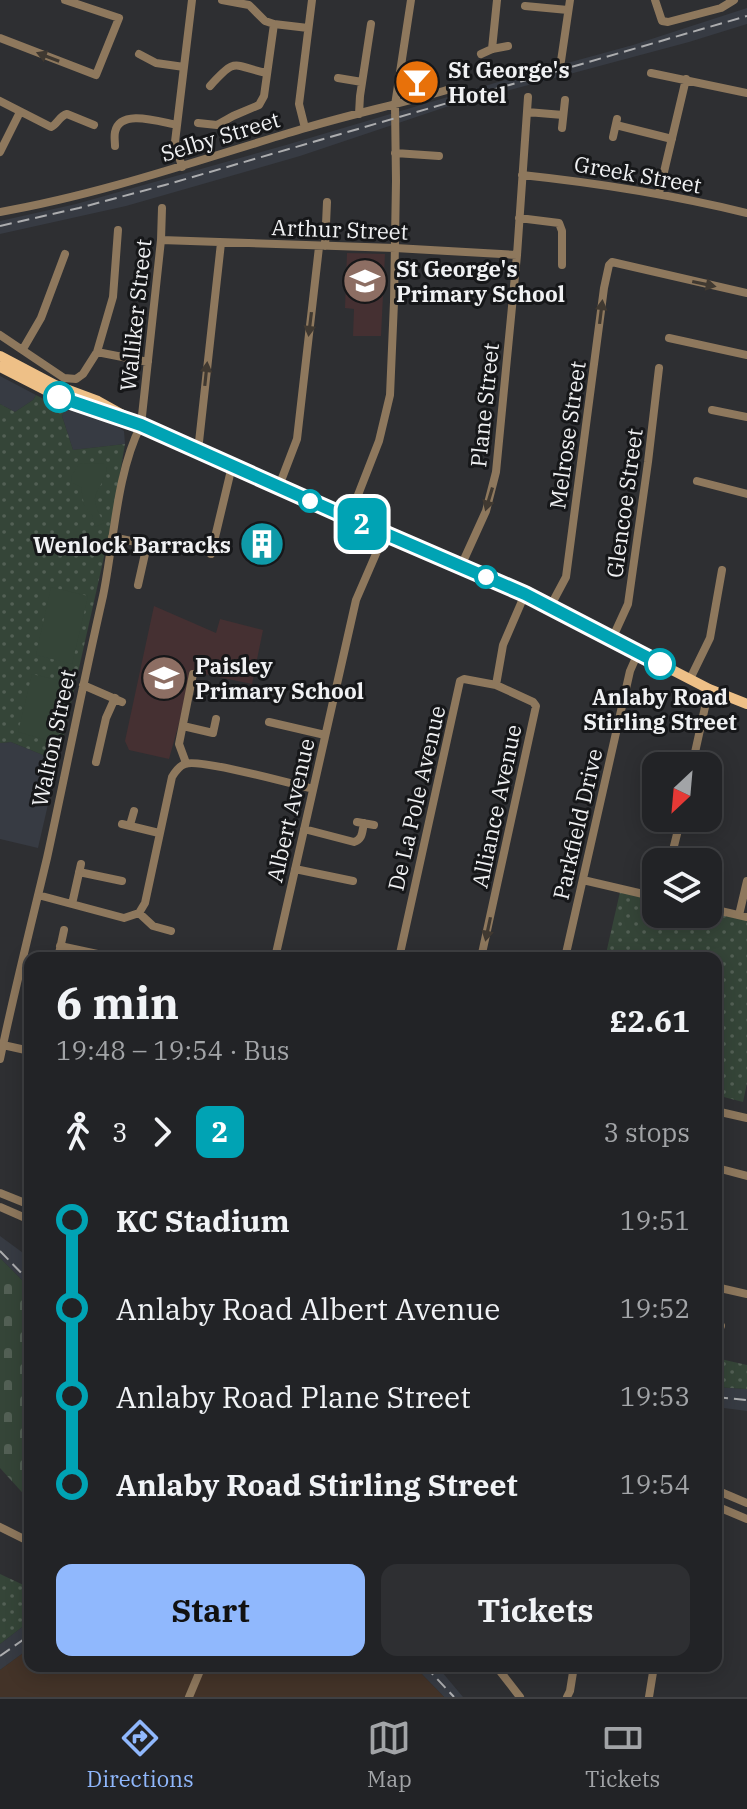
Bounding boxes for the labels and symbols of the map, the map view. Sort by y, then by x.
one-way arrow [36,50,60,63]
place label: St George's Hotel [448,55,570,109]
bar icon: St George's Hotel [393,58,441,106]
street label: Selby Street [157,104,283,168]
street label: Greek Street [572,149,704,200]
street label: Arthur Street [271,212,409,246]
street label: Walliker Street [113,237,157,393]
place label: St George's Primary School [396,254,565,308]
school or university icon: St George's Primary School [341,257,389,305]
one-way arrow [692,278,717,290]
one-way arrow [595,299,608,324]
one-way arrow [303,312,316,337]
street label: Plane Street [463,341,505,469]
street label: Melrose Street [542,359,592,511]
one-way arrow [200,361,213,386]
unlabelled marker [44,382,74,412]
street label: Glencoe Street [599,426,649,580]
one-way arrow [482,487,495,511]
unlabelled marker [299,490,321,512]
line badge: 2 [336,498,388,550]
building icon: Wenlock Barracks [238,520,286,568]
place label: Wenlock Barracks [33,530,231,559]
unlabelled marker [475,566,497,588]
marker: Anlaby Road Stirling Street [645,649,675,679]
place label: Paisley Primary School [195,651,364,705]
school or university icon: Paisley Primary School [140,654,188,702]
street label: Walton Street [24,666,82,809]
place label: Anlaby Road Stirling Street [583,682,737,736]
street label: De La Pole Avenue [381,703,451,893]
street label: Alliance Avenue [465,722,527,890]
street label: Albert Avenue [259,735,321,885]
street label: Parkfield Drive [546,746,608,902]
north arrow [642,752,722,832]
one-way arrow [481,916,494,941]

